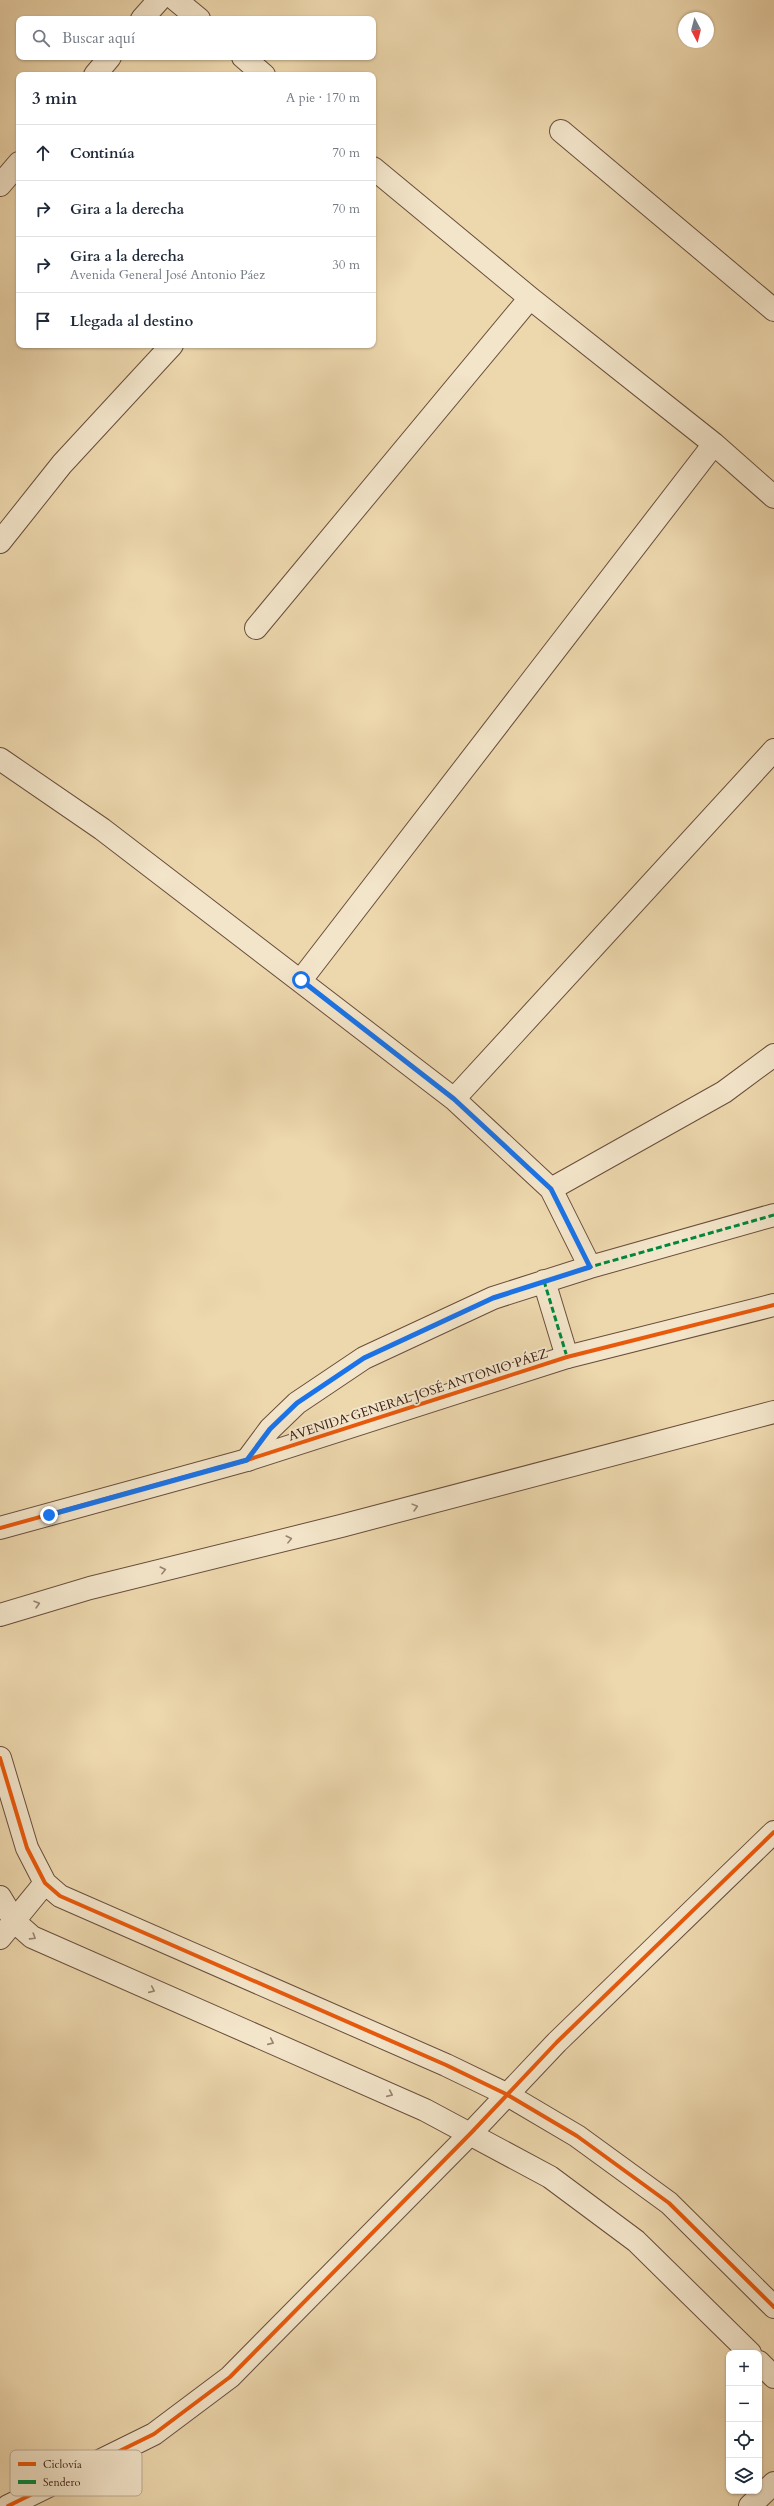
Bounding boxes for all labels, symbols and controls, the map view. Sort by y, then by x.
north arrow [678,12,714,48]
search box [16,16,376,60]
icon: search [30,27,52,49]
text: Buscar aquí [62,28,135,48]
text: 3 min [32,87,77,110]
text: A pie · 170 m [286,89,360,107]
icon: ahead [32,142,54,164]
text: Continúa [70,143,135,163]
text: 70 m [332,144,360,162]
icon: right [32,198,54,220]
text: Gira a la derecha [70,199,184,219]
text: 70 m [332,200,360,218]
text: Gira a la derecha [70,246,184,266]
icon: right [32,254,54,276]
text: 30 m [332,256,360,274]
text: Avenida General José Antonio Páez [70,266,265,284]
icon: arrive [32,310,54,332]
text: Llegada al destino [70,311,193,331]
route start [292,971,310,989]
street label: AVENIDA GENERAL JOSÉ ANTONIO PÁEZ [286,1344,550,1446]
one-way arrow [411,1503,418,1512]
route end [40,1506,58,1524]
one-way arrow [285,1535,292,1544]
one-way arrow [160,1567,166,1575]
one-way arrow [34,1600,41,1609]
one-way arrow [29,1932,36,1939]
one-way arrow [148,1985,155,1993]
one-way arrow [266,2037,274,2045]
one-way arrow [385,2089,393,2097]
map controls [726,2350,762,2494]
button: + [726,2350,762,2386]
button: − [726,2386,762,2422]
button: locate [726,2422,762,2458]
legend [10,2450,142,2496]
text: Ciclovía [43,2457,82,2472]
button: layers [726,2458,762,2494]
text: Sendero [43,2475,81,2490]

